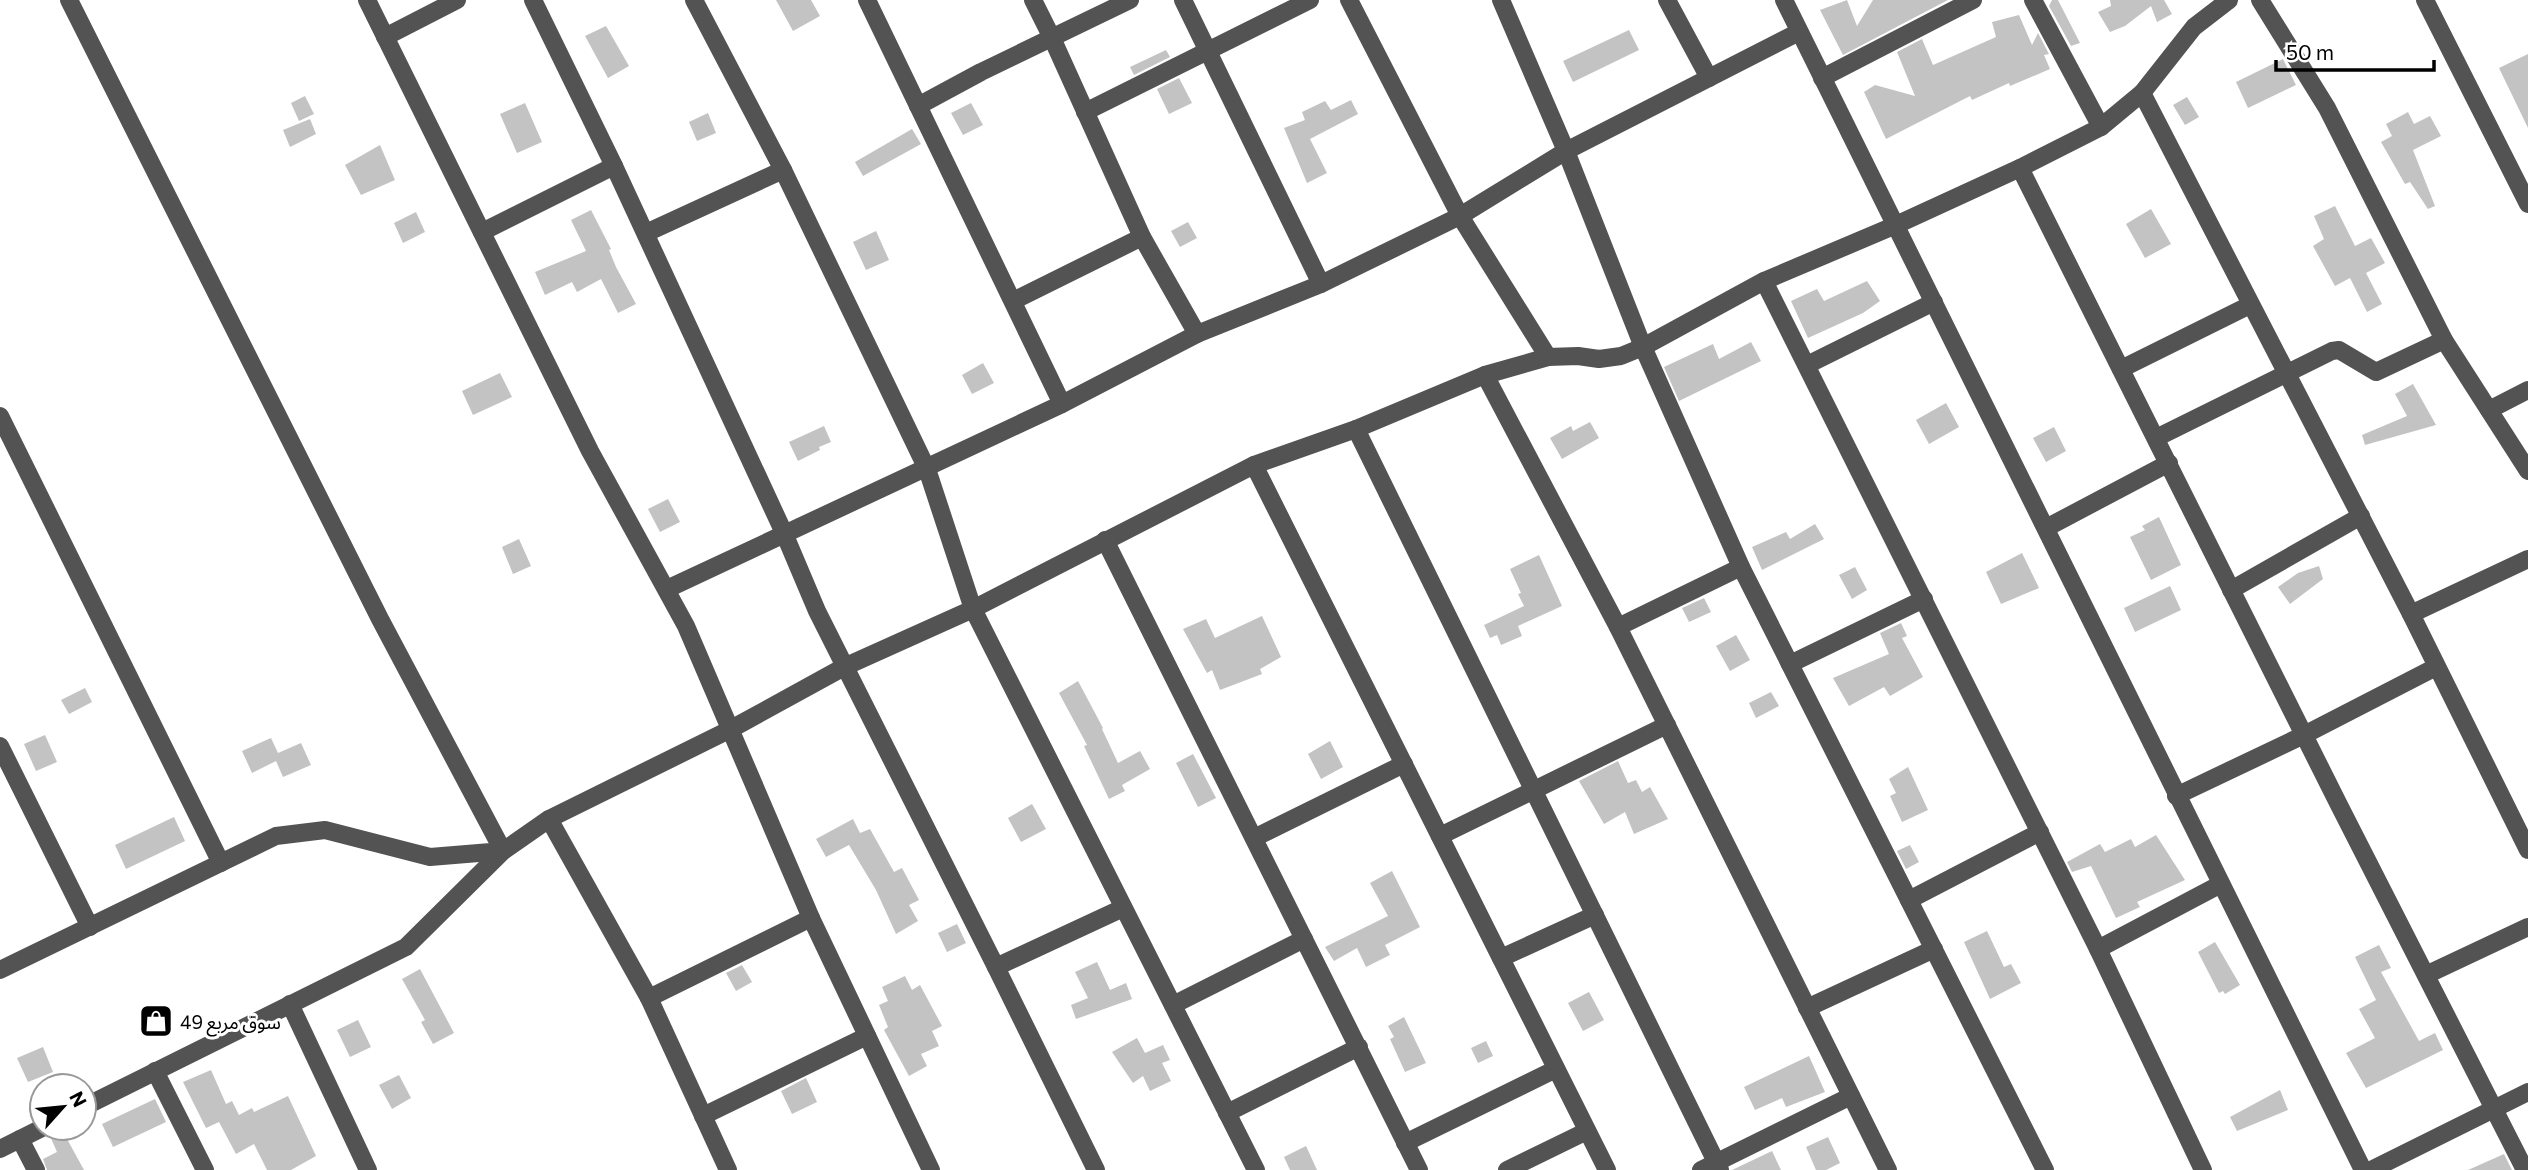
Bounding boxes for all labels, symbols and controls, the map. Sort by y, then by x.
scale bar [2276,28,2434,72]
text: 50 m [2286,39,2334,64]
shop icon: سوق مربع 49 [137,1002,175,1040]
place label: سوق مربع 49 [180,1010,281,1037]
north arrow [28,1072,98,1142]
text: N [65,1087,92,1111]

